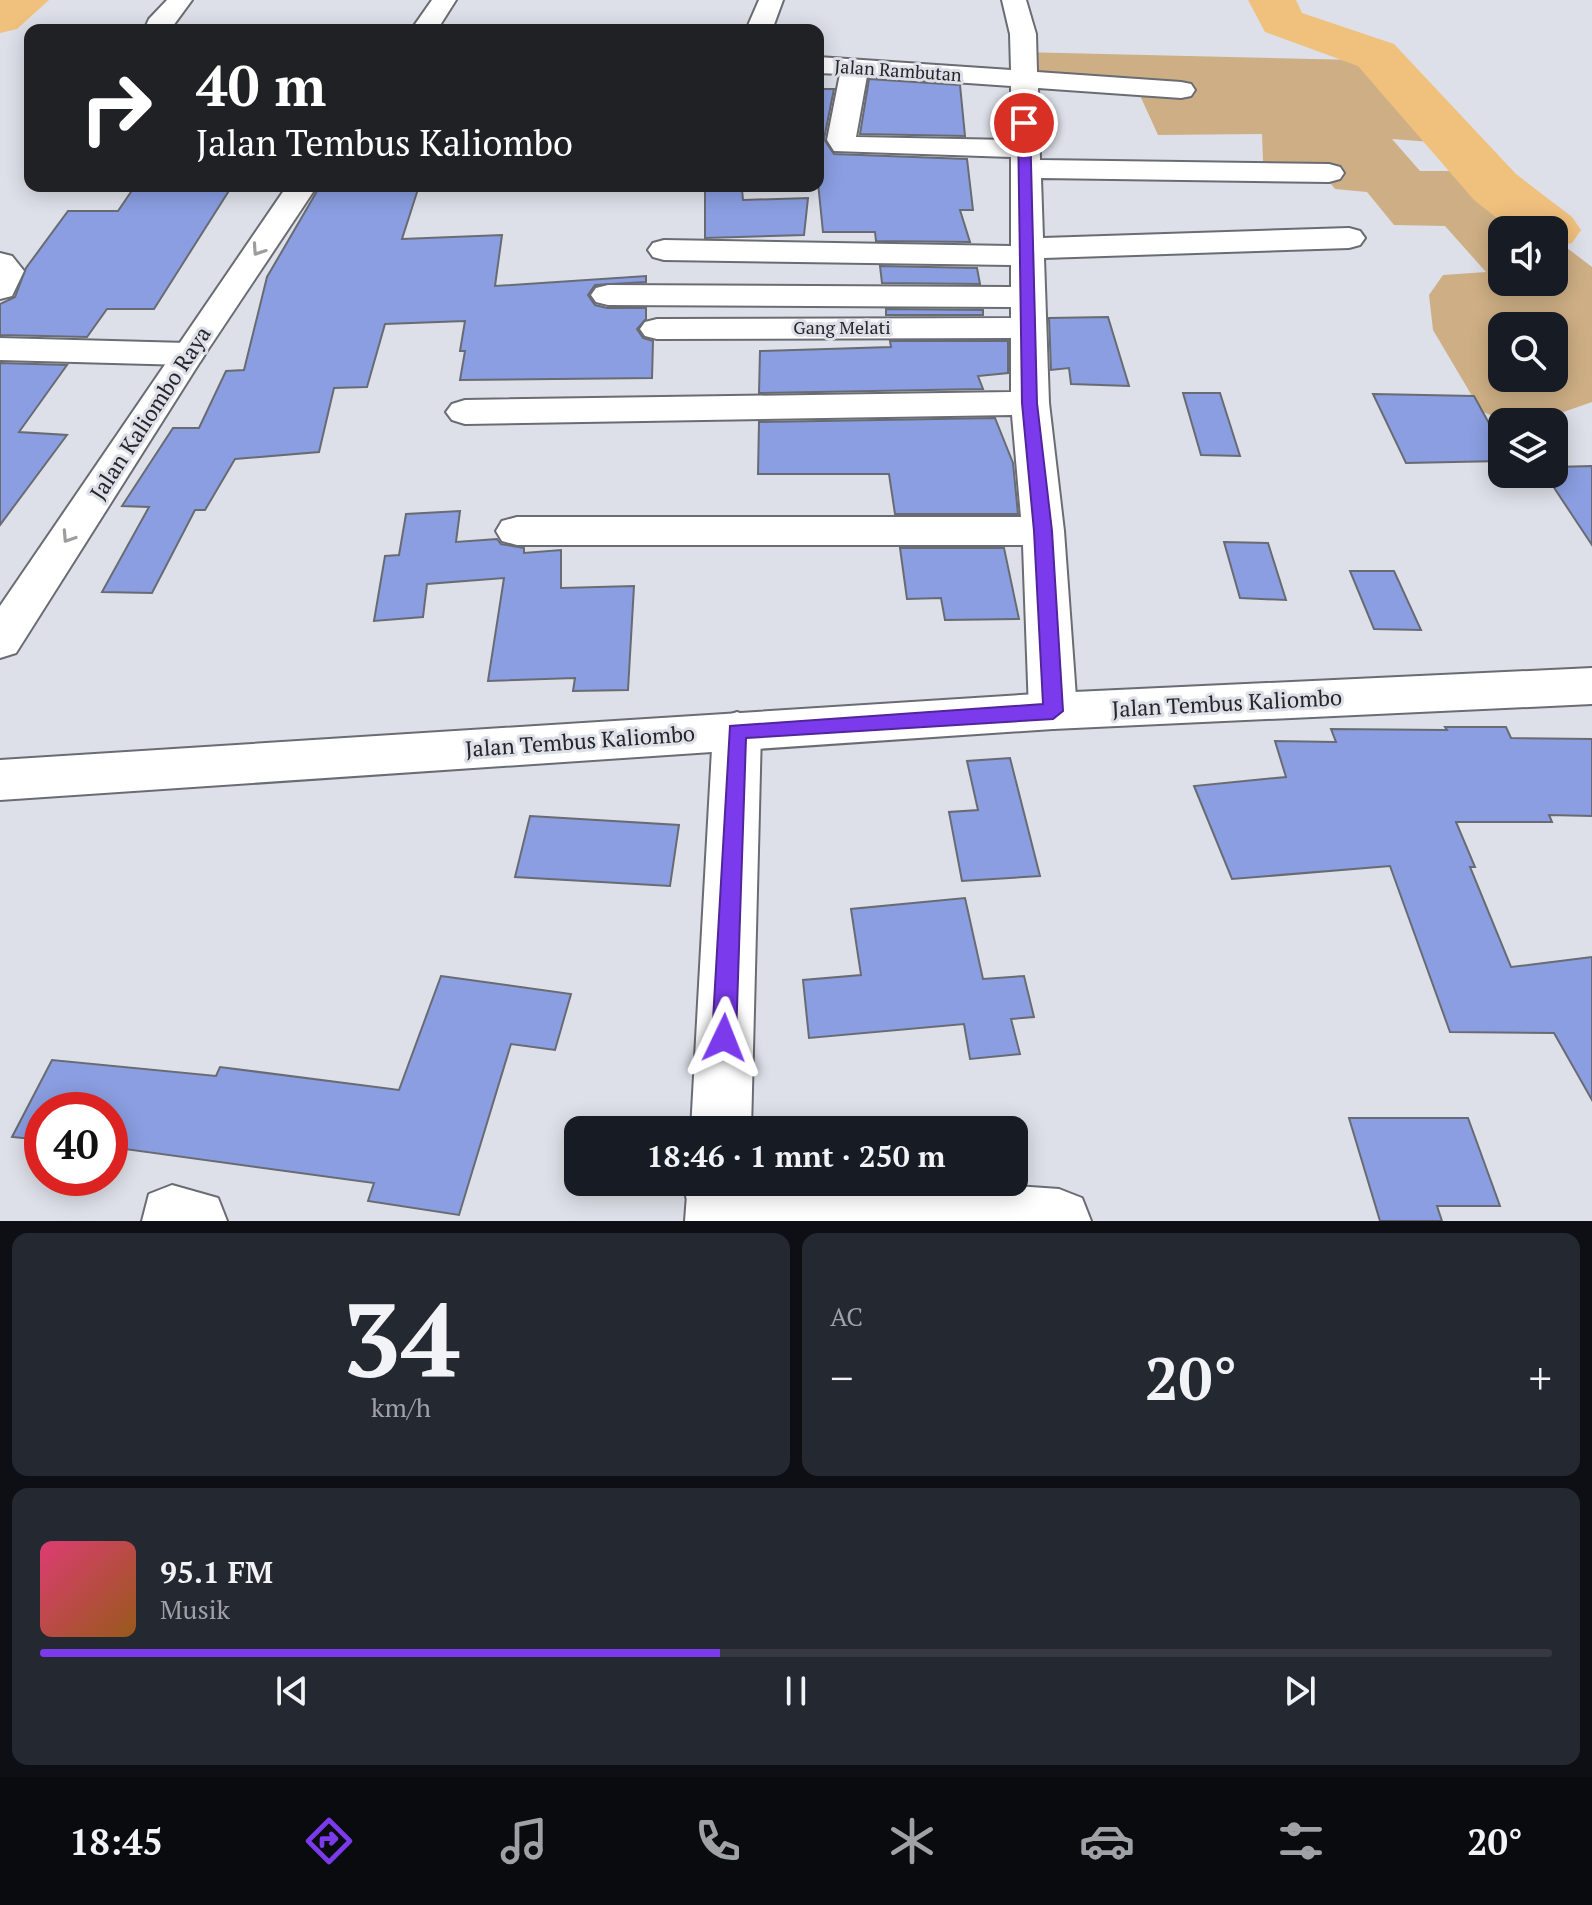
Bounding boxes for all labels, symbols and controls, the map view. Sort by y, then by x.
text: 40 m [196,48,326,122]
street label: Jalan Rambutan [834,54,963,86]
icon: right [64,56,168,160]
pin [990,89,1058,157]
icon: arrive [1002,101,1046,145]
text: Jalan Tembus Kaliombo [196,119,573,166]
map controls [1488,216,1568,488]
button: sound [1488,216,1568,296]
one-way arrow [253,242,268,256]
button: search [1488,312,1568,392]
street label: Gang Melati [793,315,891,339]
street label: Jalan Kaliombo Raya [83,320,217,505]
button: layers [1488,408,1568,488]
one-way arrow [63,528,78,543]
street label: Jalan Tembus Kaliombo [1111,682,1343,723]
street label: Jalan Tembus Kaliombo [464,718,696,763]
position arrow [682,996,766,1080]
speed limit sign: 40 [24,1092,128,1196]
text: 18:46 · 1 mnt · 250 m [647,1136,945,1176]
text: 34 [342,1269,460,1407]
text: AC [830,1299,863,1333]
text: 20° [1145,1338,1237,1417]
text: − [830,1348,853,1407]
text: + [1529,1348,1552,1407]
text: km/h [371,1390,431,1424]
text: 95.1 FM [160,1552,273,1592]
text: Musik [160,1592,230,1626]
icon: previous [270,1669,314,1713]
icon: pause [774,1669,818,1713]
icon: next [1278,1669,1322,1713]
icon: directions [301,1813,357,1869]
icon: music [496,1813,552,1869]
icon: phone [690,1813,746,1869]
icon: climate [884,1813,940,1869]
icon: car [1079,1813,1135,1869]
icon: filters [1273,1813,1329,1869]
text: 18:45 [69,1818,163,1865]
text: 20° [1467,1818,1523,1865]

